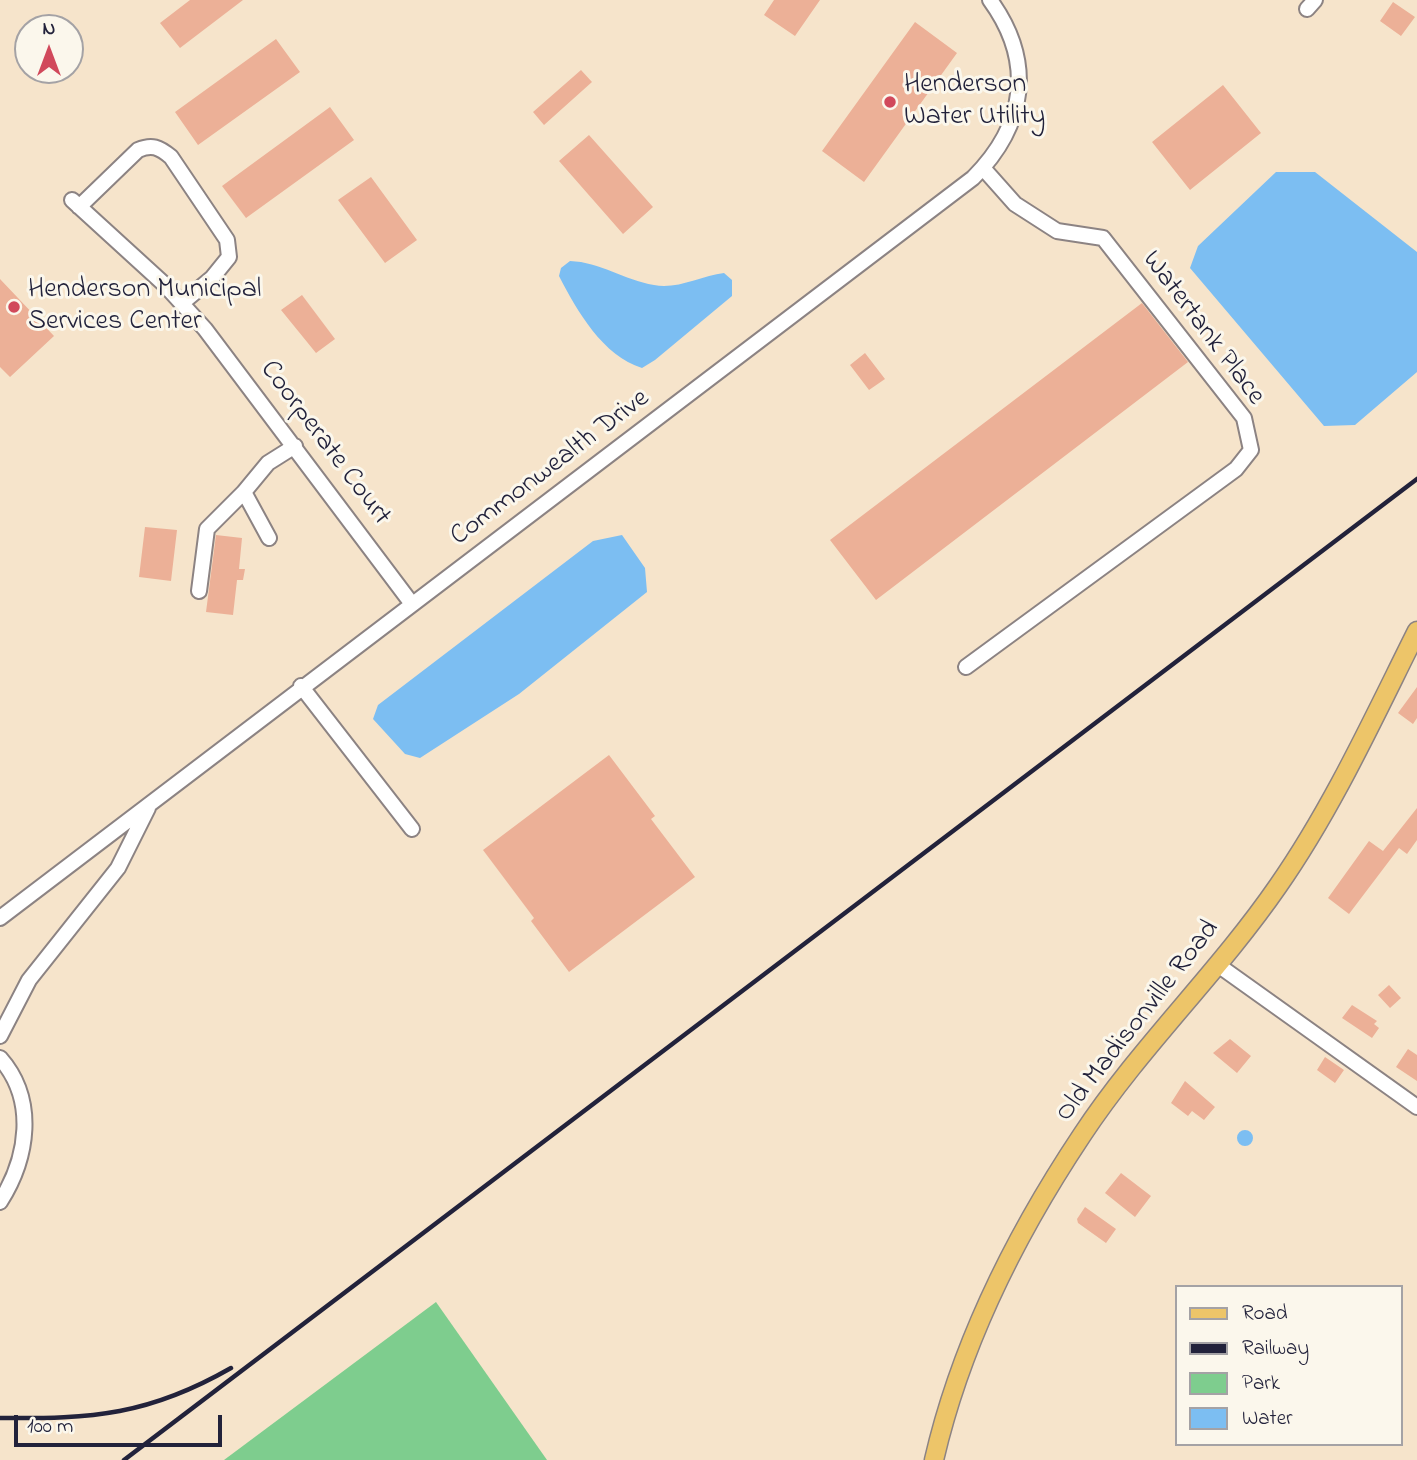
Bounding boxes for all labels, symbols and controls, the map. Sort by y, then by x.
north arrow [14,14,84,84]
text: N [43,16,55,43]
place label: Henderson Water Utility [904,69,1045,135]
marker: Henderson Water Utility [882,94,898,110]
street label: Watertank Place [1133,245,1271,413]
place label: Henderson Municipal Services Center [28,274,261,340]
marker: Henderson Municipal Services Center [6,299,22,315]
street label: Coorperate Court [251,355,397,533]
street label: Commonwealth Drive [445,383,657,555]
street label: Old Madisonville Road [1050,914,1228,1130]
legend [1176,1285,1403,1446]
text: Road [1242,1299,1288,1329]
text: Railway [1242,1334,1309,1364]
text: Park [1242,1369,1280,1399]
scale bar [18,1400,226,1444]
text: Water [1242,1404,1293,1434]
text: 100 m [27,1412,73,1442]

